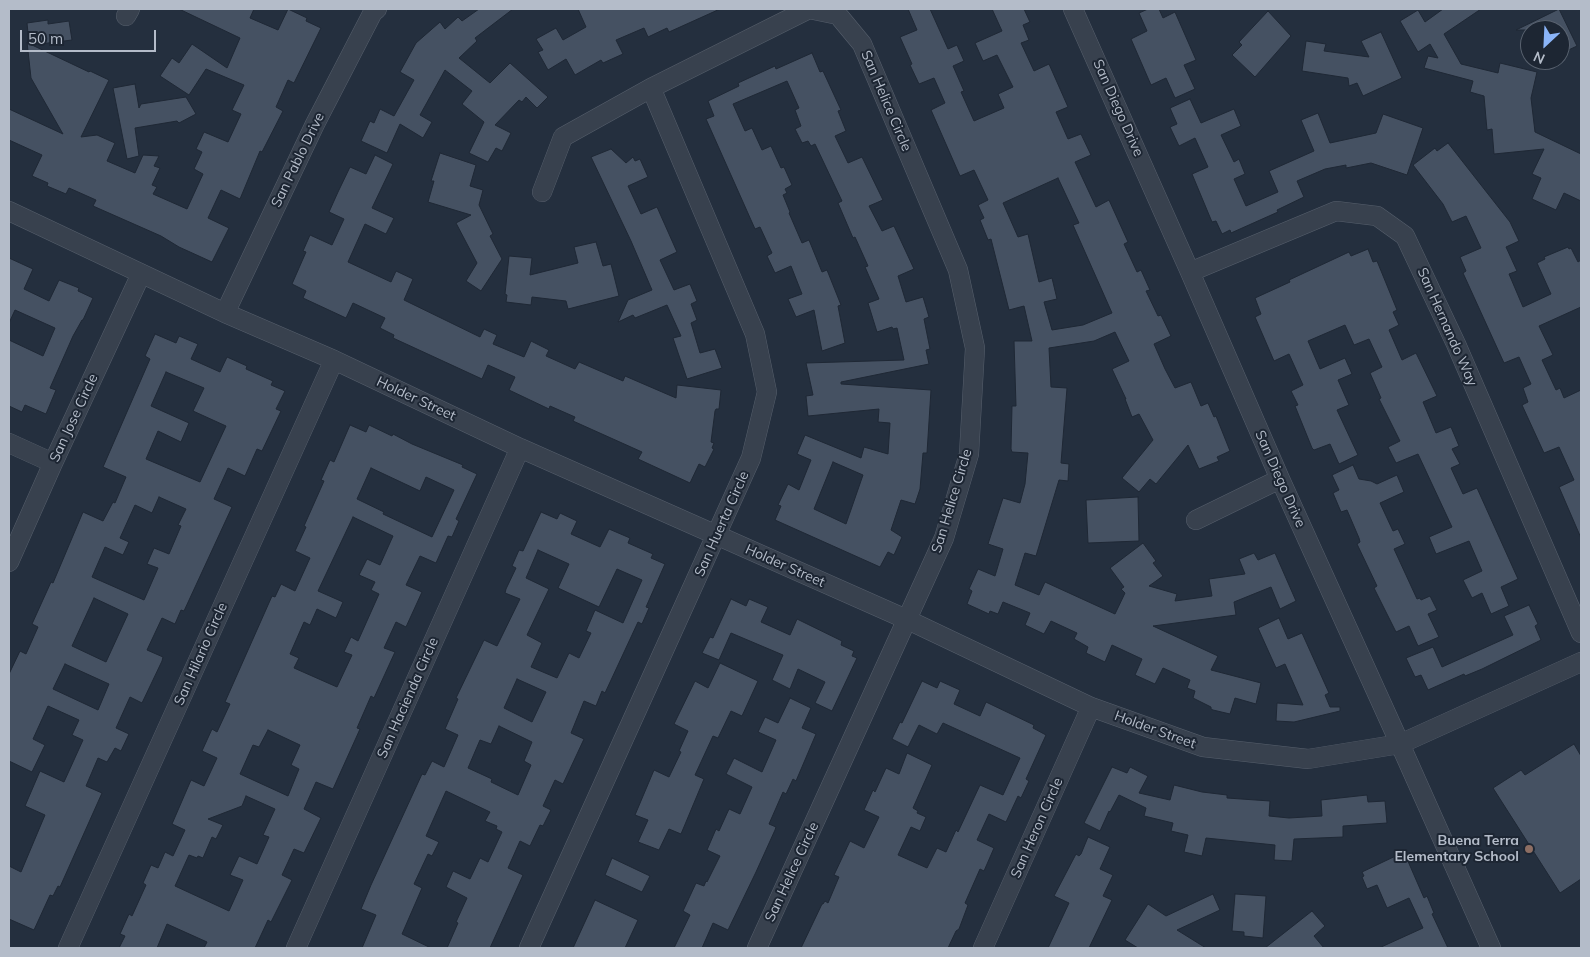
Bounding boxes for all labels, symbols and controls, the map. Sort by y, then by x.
scale bar [22,20,159,52]
north arrow [1520,20,1570,70]
text: 50 m [28,29,63,48]
text: N [1530,47,1548,68]
street label: San Helice Circle [857,48,915,154]
street label: San Diego Drive [1089,57,1147,159]
street label: San Pablo Drive [268,110,328,210]
street label: San Hernando Way [1413,265,1481,389]
street label: San Jose Circle [46,371,102,465]
street label: Holder Street [374,373,458,425]
street label: San Diego Drive [1251,428,1309,530]
street label: San Helice Circle [928,447,976,555]
street label: San Huerta Circle [691,469,753,579]
street label: Holder Street [743,541,827,591]
street label: San Hilario Circle [171,600,231,708]
street label: San Hacienda Circle [374,635,442,761]
street label: Holder Street [1112,707,1198,753]
street label: San Heron Circle [1007,775,1067,881]
street label: San Helice Circle [762,820,822,924]
place label: Buena Terra Elementary School [1395,833,1519,866]
marker: Buena Terra Elementary School [1523,843,1535,855]

